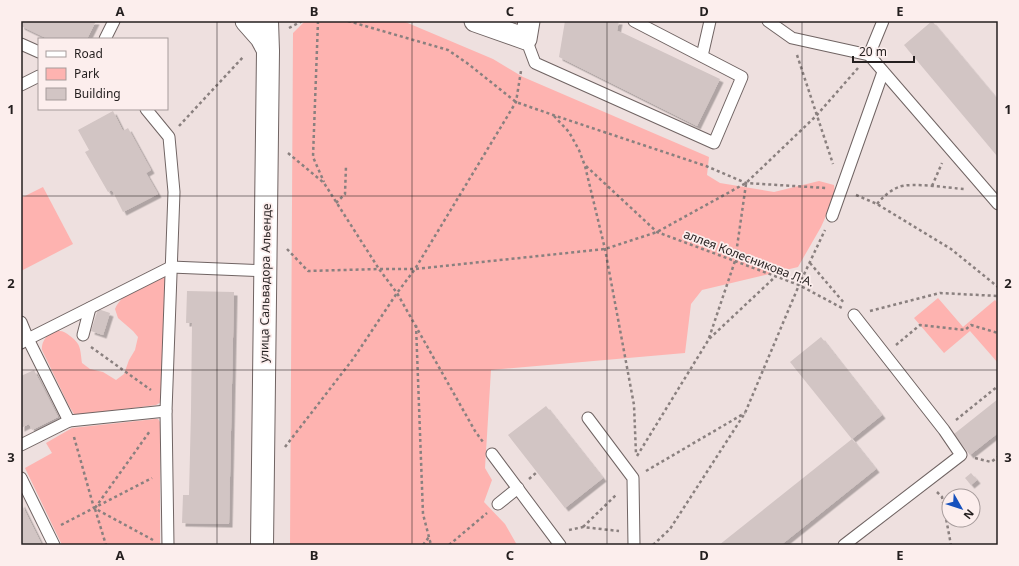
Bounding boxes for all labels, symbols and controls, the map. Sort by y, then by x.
text: A [116,2,125,20]
text: B [310,2,318,20]
text: C [506,2,514,20]
text: D [699,2,709,20]
text: E [896,2,904,20]
legend [38,38,168,110]
scale bar [853,38,914,64]
text: 20 m [859,43,887,60]
text: Road [74,45,103,62]
text: Park [74,65,100,82]
text: Building [74,85,121,102]
text: 1 [7,100,15,118]
text: 1 [1004,100,1012,118]
street label: улица Сальвадора Альенде [255,203,275,363]
street label: аллея Колесникова Л.А. [681,225,817,291]
text: 2 [7,274,15,292]
text: 2 [1004,274,1012,292]
text: 3 [7,448,15,466]
text: 3 [1004,448,1012,466]
north arrow [941,488,981,528]
text: N [961,506,978,523]
text: A [116,546,125,564]
text: B [310,546,318,564]
text: C [506,546,514,564]
text: D [699,546,709,564]
text: E [896,546,904,564]

